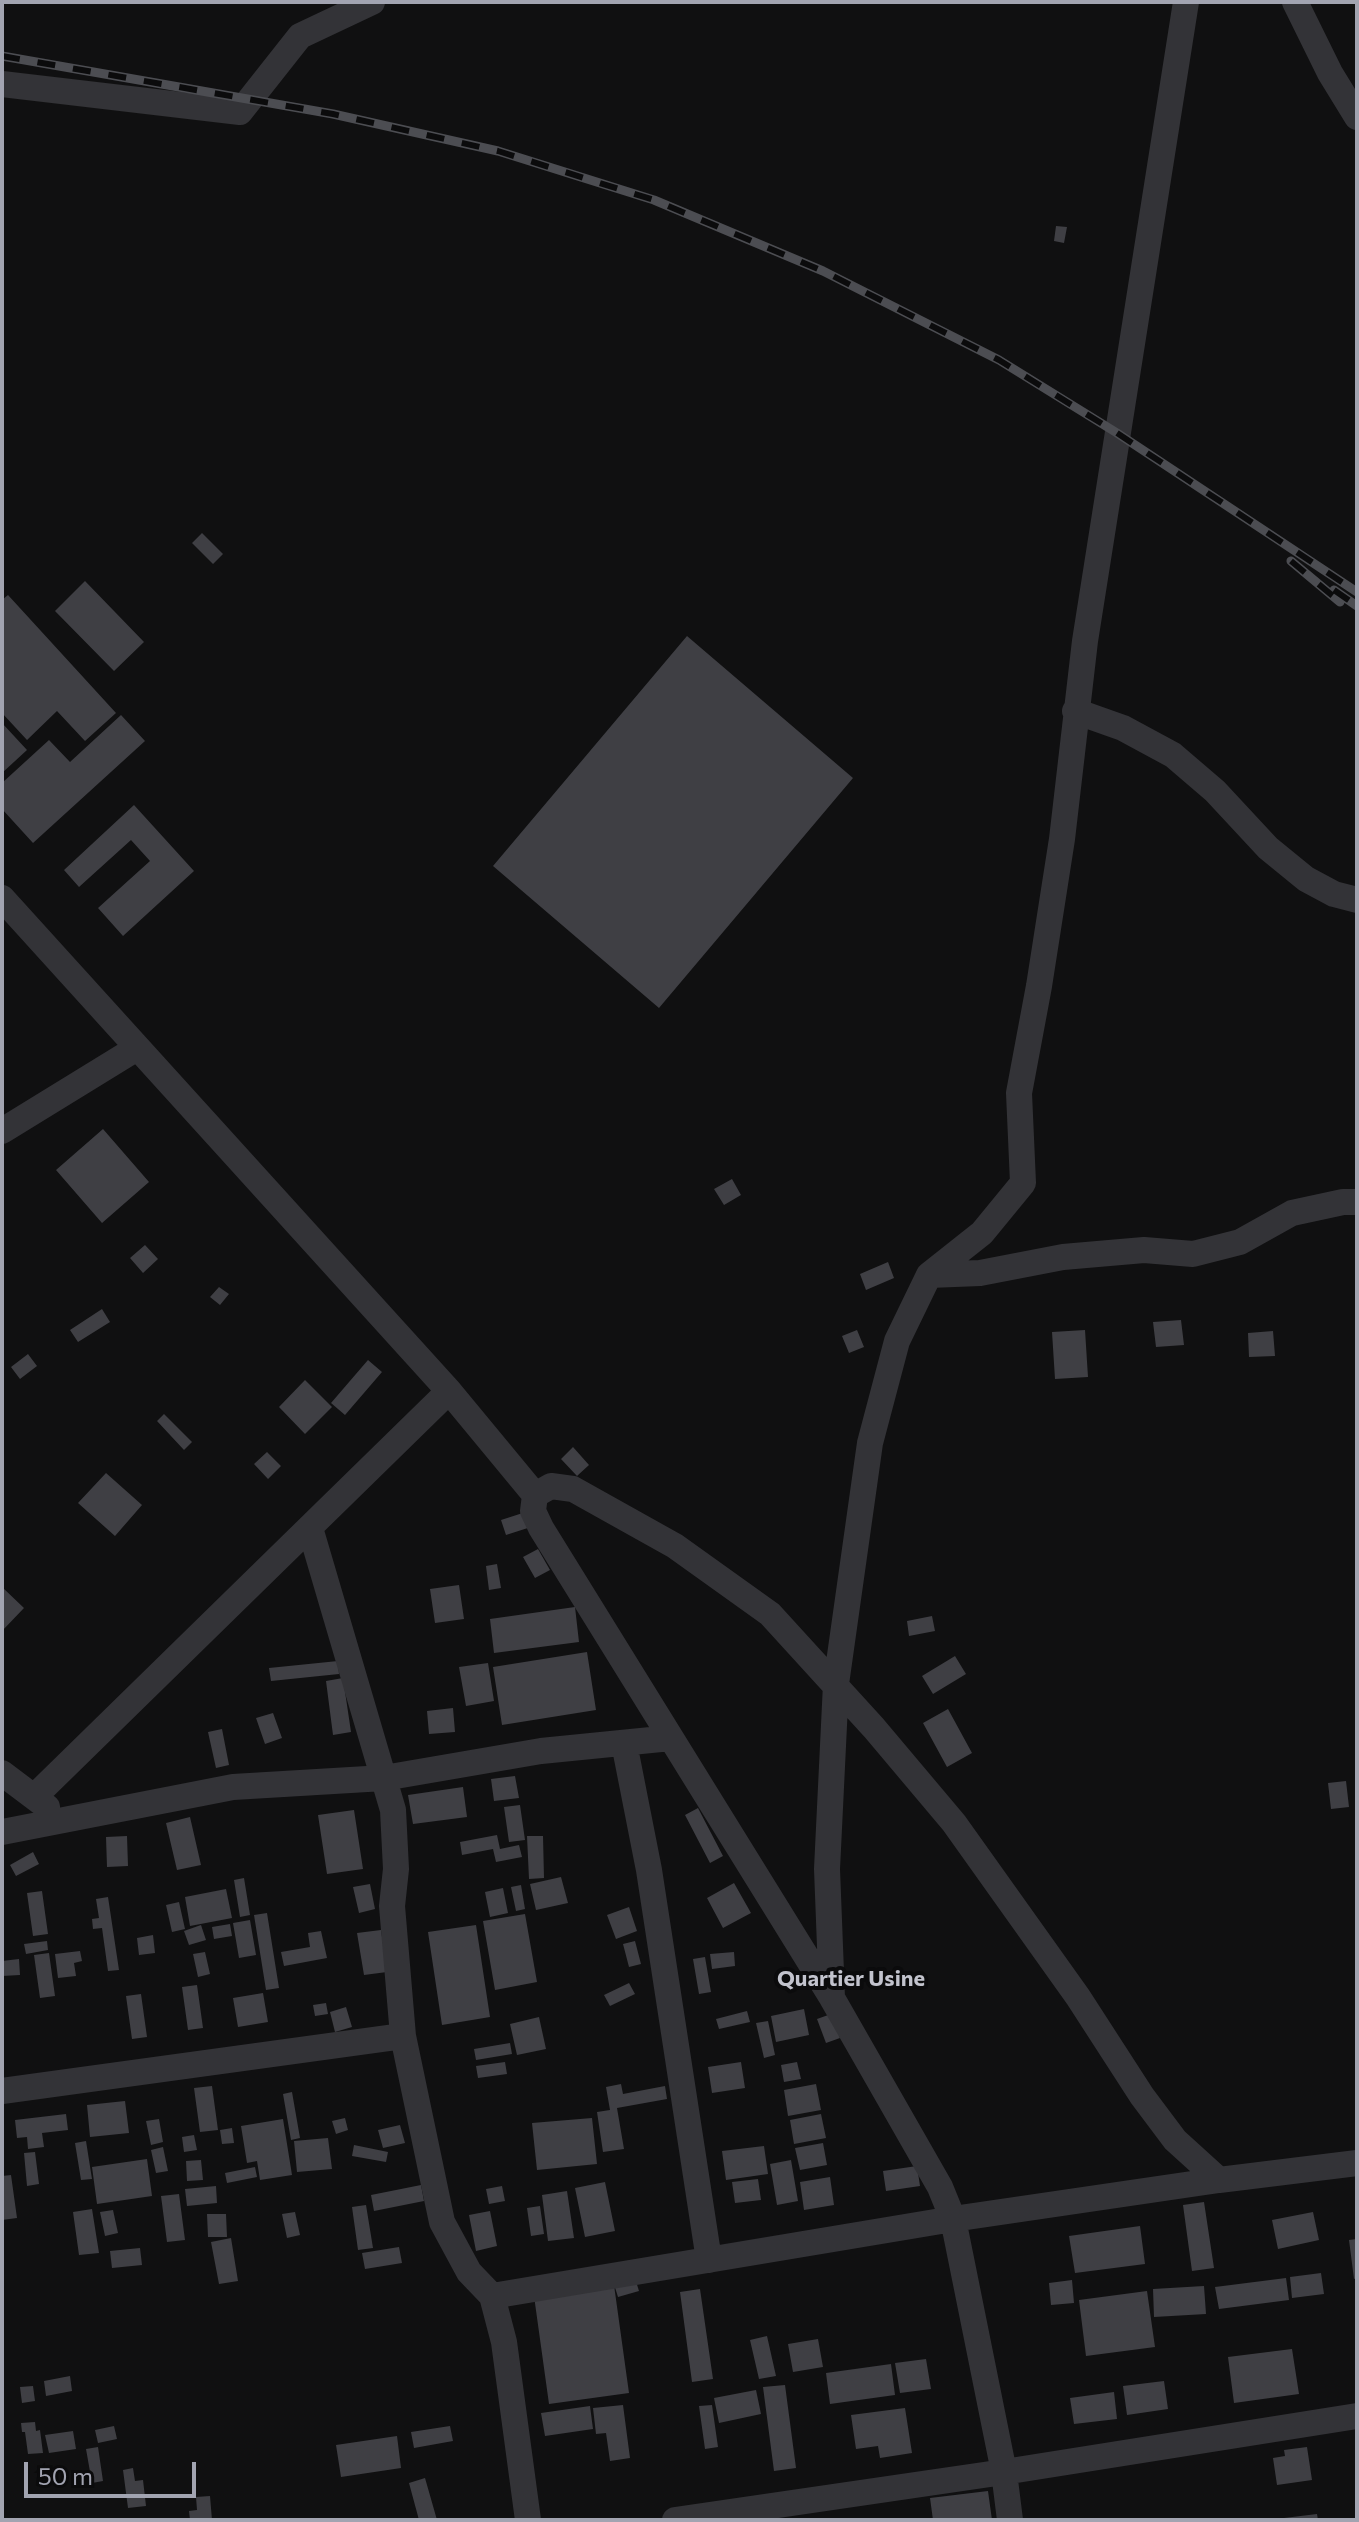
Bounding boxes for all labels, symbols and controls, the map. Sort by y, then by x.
district label: Quartier Usine [777,1966,925,1992]
scale bar [28,2446,200,2496]
text: 50 m [38,2461,93,2490]

